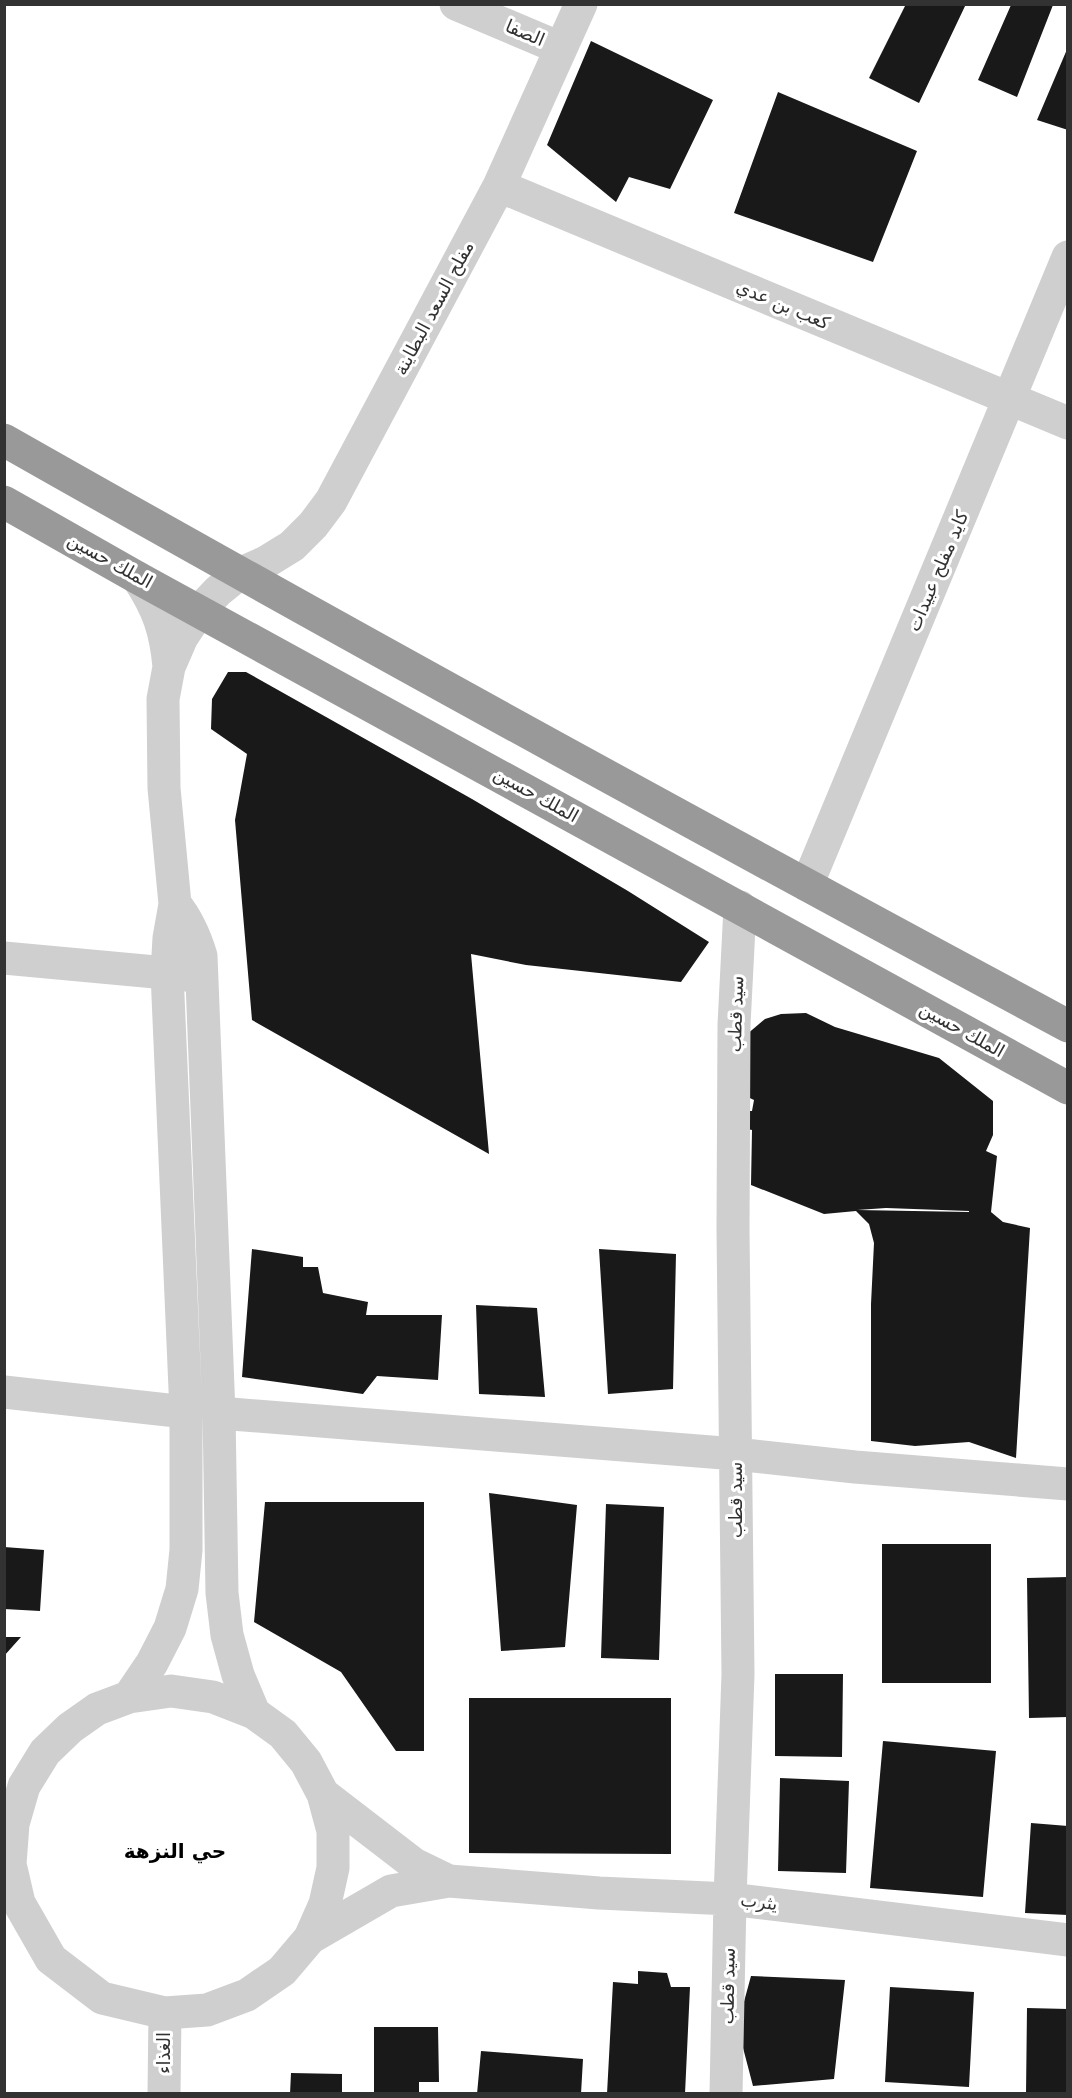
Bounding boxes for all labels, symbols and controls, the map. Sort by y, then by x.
street label: الصفا [502,15,548,50]
street label: مفلح السعد البطاينة [389,237,479,379]
street label: كعب بن عدي [733,275,833,335]
street label: كايد مفلح عبيدات [903,507,974,635]
street label: الملك حسين [64,529,156,593]
street label: الملك حسين [490,763,582,827]
street label: سيد قطب [724,975,747,1053]
street label: الملك حسين [916,998,1008,1062]
street label: سيد قطب [725,1462,746,1538]
district label: حي النزهة [124,1839,226,1864]
street label: يثرب [739,1889,779,1915]
street label: سيد قطب [716,1947,739,2025]
street label: الغذاء [153,2032,174,2074]

